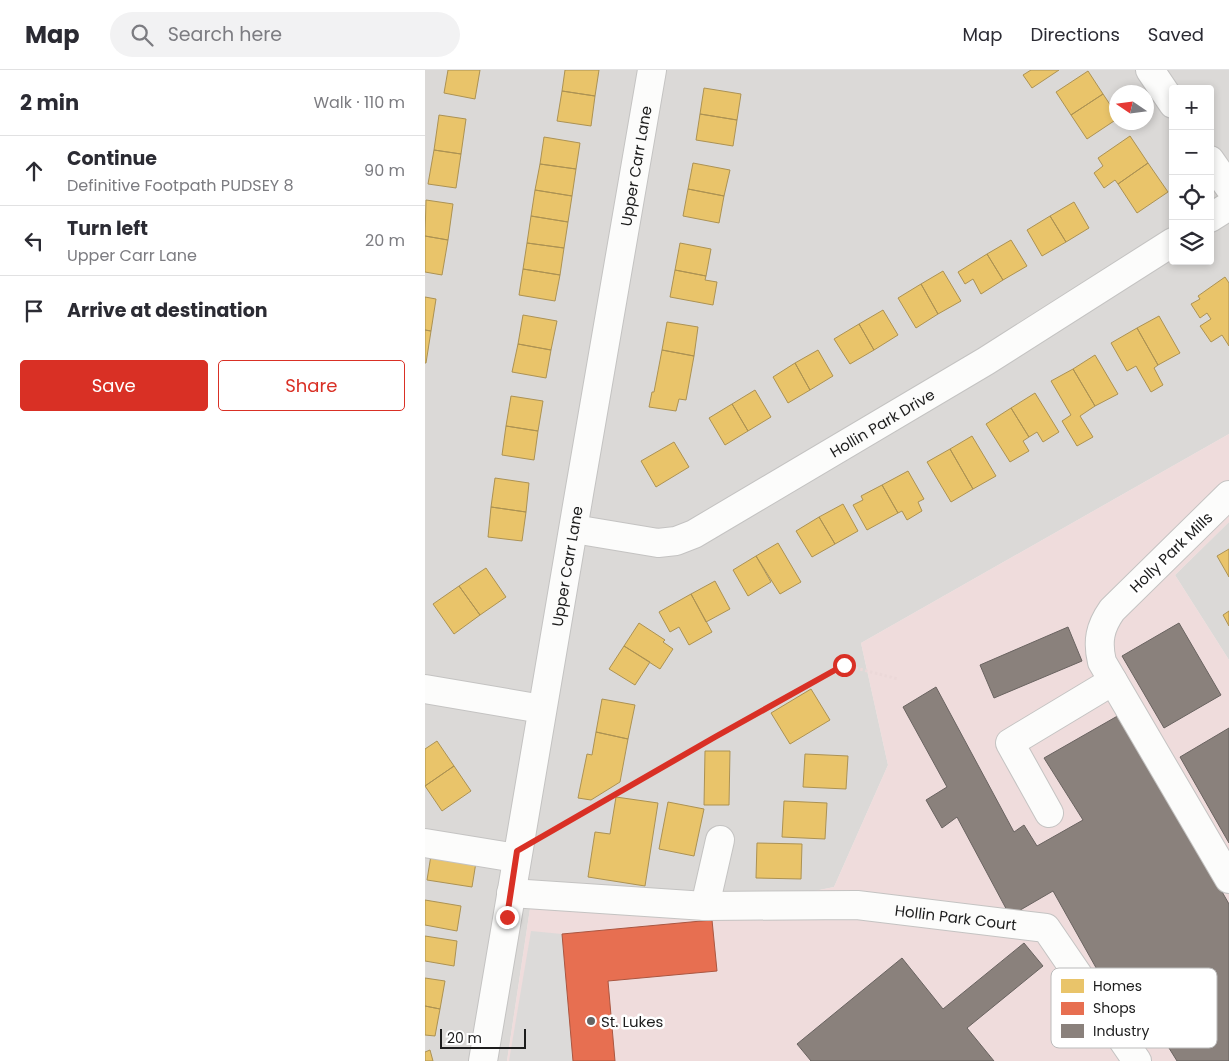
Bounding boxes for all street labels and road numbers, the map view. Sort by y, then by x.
street label: Upper Carr Lane [615,104,656,228]
street label: Hollin Park Drive [826,383,938,462]
street label: Upper Carr Lane [546,504,587,628]
street label: Holly Park Mills [1125,507,1217,597]
street label: Hollin Park Court [894,899,1018,935]

